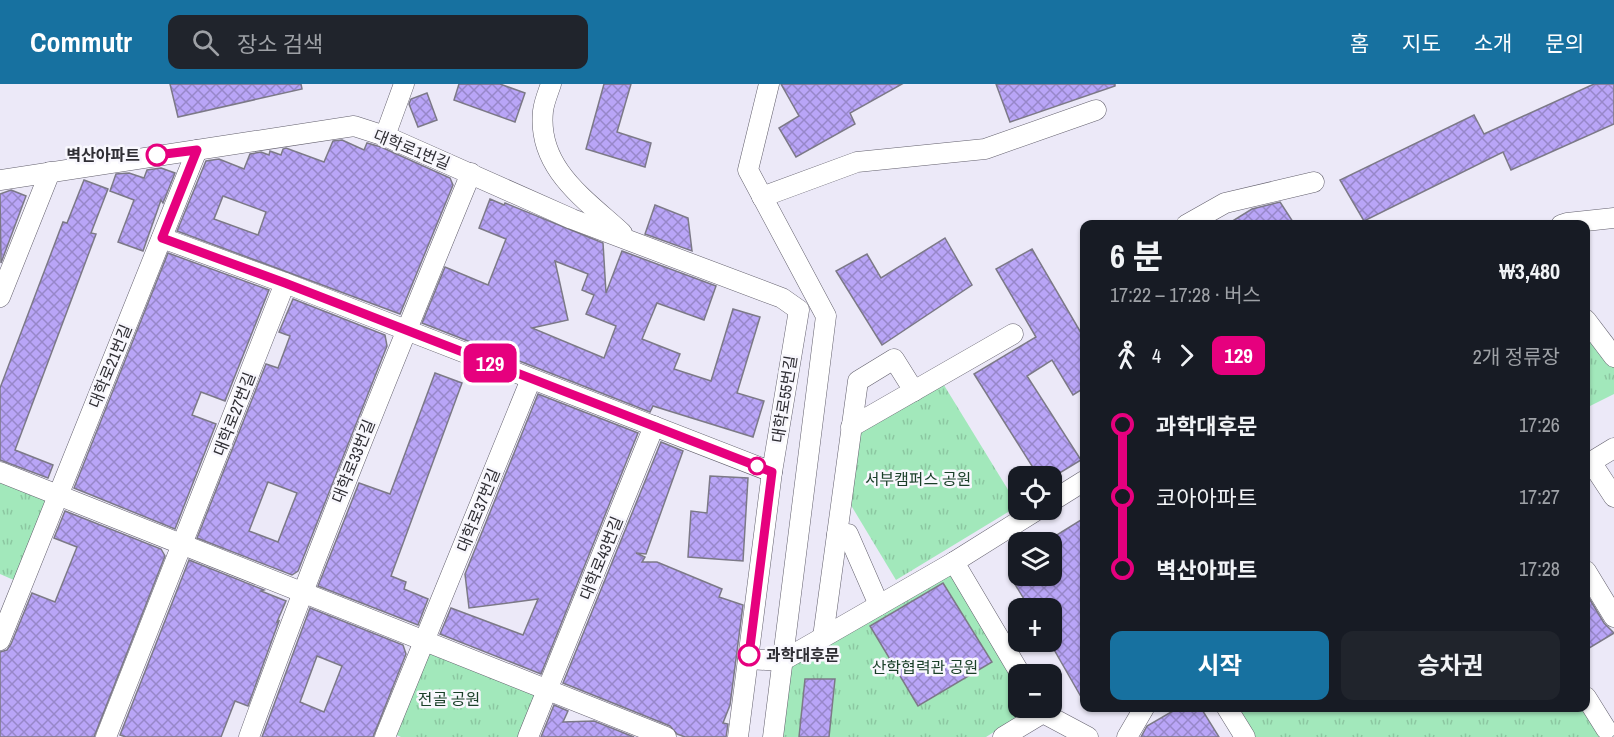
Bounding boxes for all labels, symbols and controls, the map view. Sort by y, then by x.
search box [168,15,588,69]
text: Commutr [30,23,132,61]
icon: search [189,26,222,59]
text: 장소 검색 [237,29,323,59]
text: 홈 [1350,29,1369,58]
text: 지도 [1402,29,1441,58]
text: 소개 [1474,29,1512,58]
text: 문의 [1545,29,1584,58]
street label: 대학로1번길 [370,124,454,174]
place label: 벽산아파트 [66,144,140,166]
marker: 벽산아파트 [146,144,168,166]
text: 6 분 [1110,234,1163,278]
text: ₩3,480 [1499,256,1560,286]
text: 17:22 – 17:28 · 버스 [1110,281,1261,308]
street label: 대학로21번길 [83,321,137,411]
icon: walk [1110,339,1143,372]
icon: forward [1170,339,1203,372]
text: 129 [1224,341,1253,370]
text: 4 [1152,342,1161,369]
text: 2개 정류장 [1473,343,1560,370]
line badge: 129 [456,344,524,382]
text: 129 [476,349,504,378]
street label: 대학로55번길 [766,354,802,444]
street label: 대학로27번길 [208,369,260,459]
text: 과학대후문 [1156,411,1257,441]
text: 17:26 [1519,411,1560,438]
street label: 대학로33번길 [326,416,380,506]
unlabelled marker [748,457,766,475]
street label: 대학로37번길 [451,465,505,555]
map controls [1008,466,1062,718]
button: locate [1008,466,1062,520]
park label: 서부캠퍼스 공원 [865,468,971,490]
text: 코아아파트 [1156,483,1257,513]
text: 17:27 [1519,483,1560,510]
street label: 대학로43번길 [574,513,628,603]
button: layers [1008,532,1062,586]
text: 벽산아파트 [1156,555,1257,585]
text: 17:28 [1519,555,1560,582]
button: + [1008,598,1062,652]
button: 시작 [1110,631,1329,700]
button: 승차권 [1341,631,1560,700]
marker: 과학대후문 [738,644,760,666]
place label: 과학대후문 [766,644,840,666]
park label: 산학협력관 공원 [872,656,978,678]
button: − [1008,664,1062,718]
park label: 전골 공원 [418,688,480,710]

